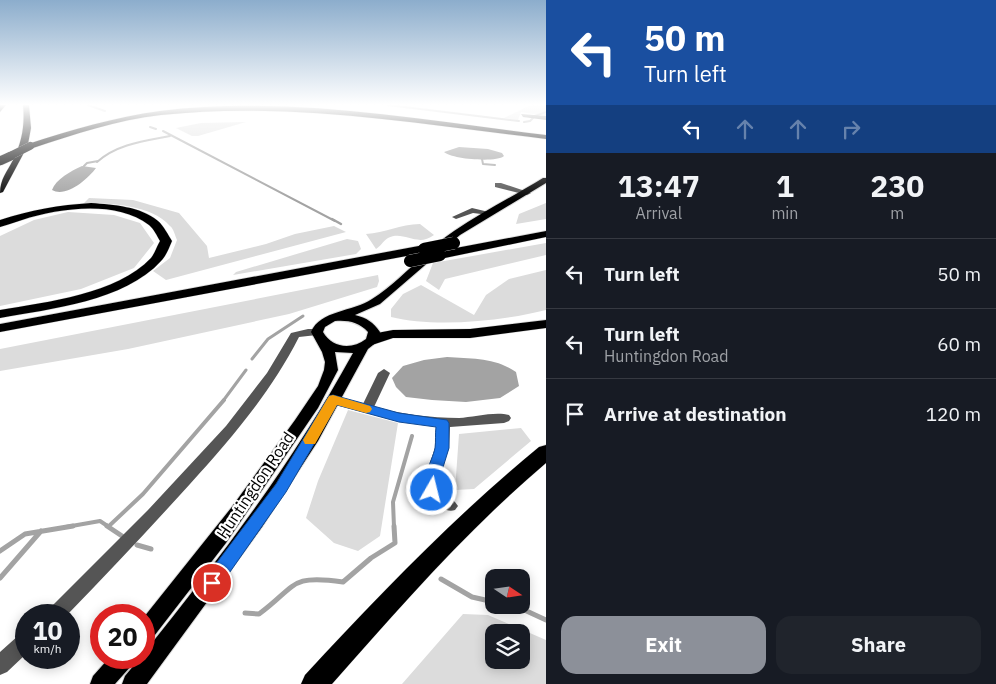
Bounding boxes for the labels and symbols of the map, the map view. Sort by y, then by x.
street label: Huntingdon Road [212,428,298,542]
position arrow [405,463,457,515]
pin [191,562,233,604]
north arrow [485,569,530,614]
speed limit sign: 20 [90,604,155,669]

